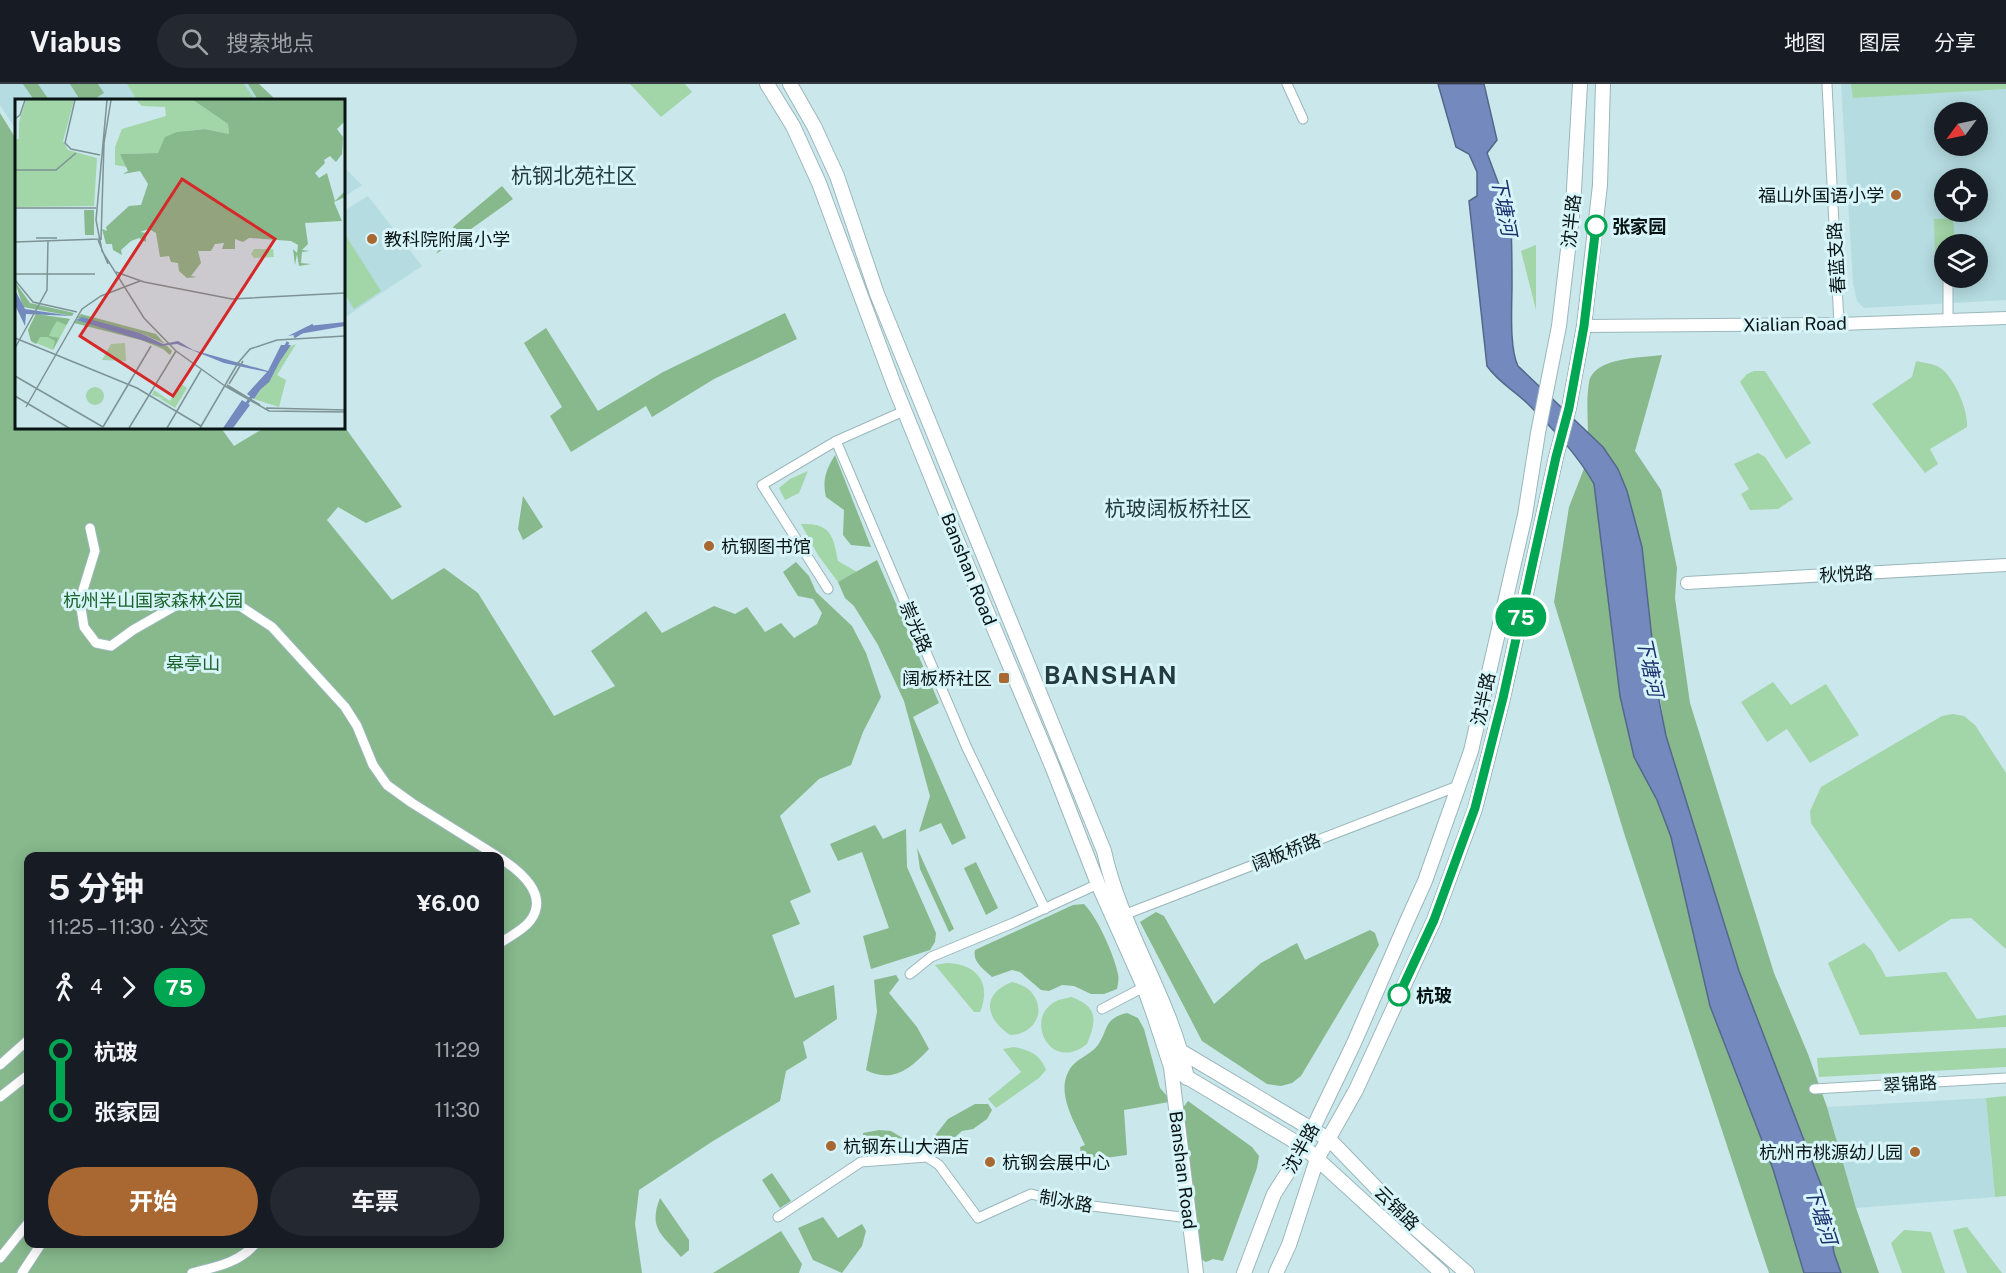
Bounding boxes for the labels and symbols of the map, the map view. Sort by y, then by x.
inset map [15,99,345,429]
north arrow [1934,102,1988,156]
district label: 杭钢北苑社区 [511,163,637,188]
water label: 下塘河 [1486,174,1522,242]
place label: 福山外国语小学 [1758,185,1884,206]
marker: 福山外国语小学 [1889,188,1903,202]
street label: 沈半路 [1558,193,1584,249]
marker: 张家园 [1585,215,1607,237]
place label: 张家园 [1612,216,1666,237]
street label: 春蓝支路 [1824,221,1848,295]
place label: 教科院附属小学 [384,229,510,250]
marker: 教科院附属小学 [365,232,379,246]
street label: Xialian Road [1743,313,1847,335]
district label: 杭玻阔板桥社区 [1105,496,1252,521]
street label: Banshan Road [937,510,1001,628]
place label: 杭钢图书馆 [721,536,811,557]
marker: 杭钢图书馆 [702,539,716,553]
street label: 秋悦路 [1818,562,1874,586]
park label: 杭州半山国家森林公园 [63,590,243,611]
street label: 崇光路 [896,598,936,656]
line badge: 75 [1494,598,1548,636]
water label: 下塘河 [1632,635,1669,703]
park label: 皋亭山 [166,653,220,674]
district label: BANSHAN [1044,661,1178,689]
place label: 阔板桥社区 [902,668,992,689]
street label: 沈半路 [1467,670,1499,728]
marker: 阔板桥社区 [997,671,1011,685]
street label: 阔板桥路 [1249,829,1323,875]
marker: 杭玻 [1388,984,1410,1006]
place label: 杭玻 [1416,985,1452,1006]
street label: 翠锦路 [1882,1072,1938,1096]
street label: Banshan Road [1165,1110,1201,1230]
street label: 沈半路 [1279,1119,1323,1177]
place label: 杭钢东山大酒店 [843,1136,969,1157]
marker: 杭钢东山大酒店 [824,1139,838,1153]
place label: 杭州市桃源幼儿园 [1759,1142,1903,1163]
marker: 杭州市桃源幼儿园 [1908,1145,1922,1159]
place label: 杭钢会展中心 [1002,1152,1110,1173]
marker: 杭钢会展中心 [983,1155,997,1169]
street label: 云锦路 [1370,1181,1424,1235]
water label: 下塘河 [1800,1183,1843,1251]
street label: 制冰路 [1038,1186,1094,1216]

